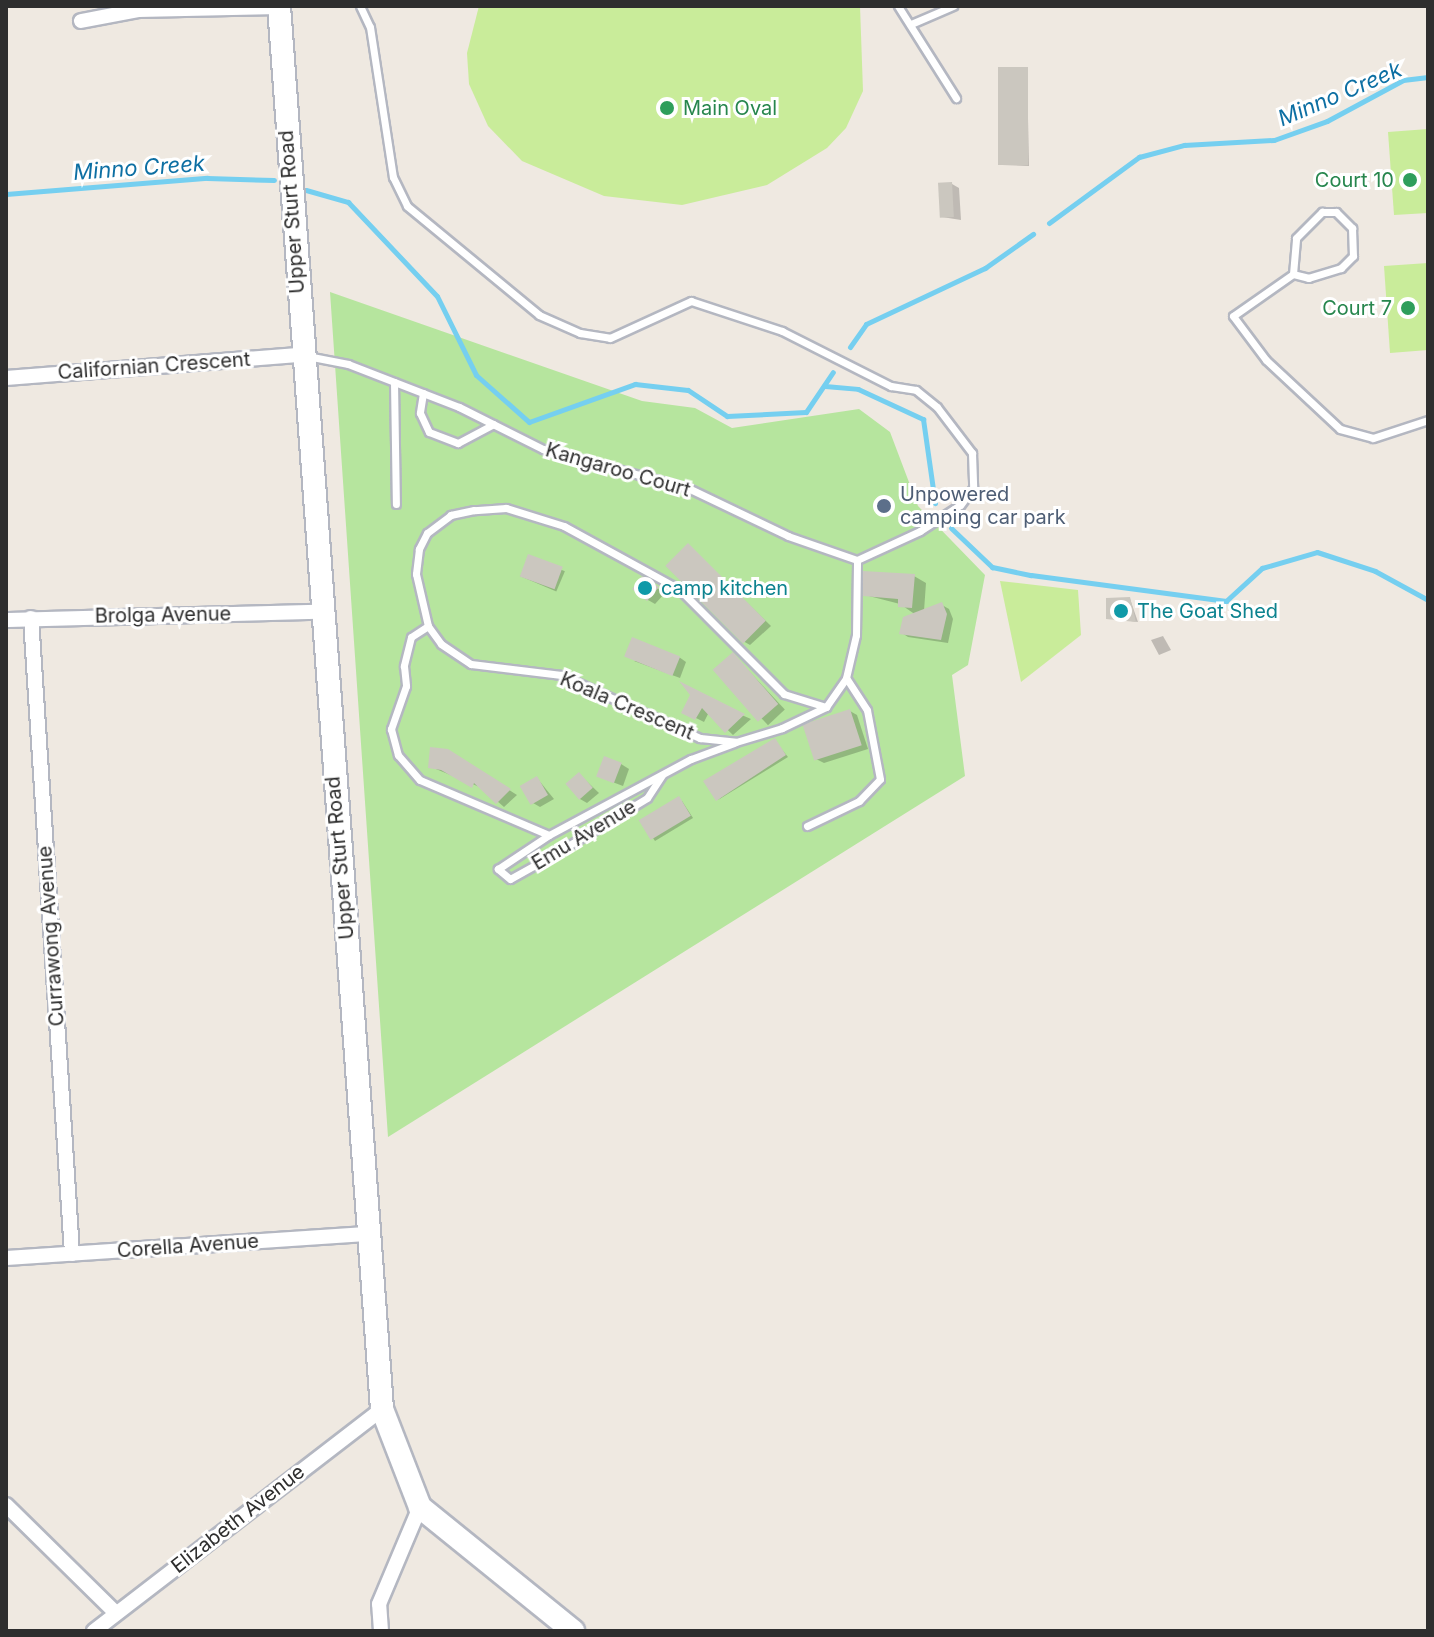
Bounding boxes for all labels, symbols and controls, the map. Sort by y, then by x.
water label: Minno Creek [1274,56,1406,132]
place label: Main Oval [683,96,777,120]
marker: Main Oval [658,99,676,117]
street label: Upper Sturt Road [274,130,310,294]
water label: Minno Creek [72,150,206,186]
place label: Court 10 [1315,168,1394,192]
marker: Court 10 [1401,171,1419,189]
place label: Court 7 [1322,296,1392,320]
marker: Court 7 [1399,299,1417,317]
street label: Californian Crescent [57,347,251,385]
street label: Kangaroo Court [543,438,693,502]
place label: Unpowered camping car park [900,482,1066,529]
marker: Unpowered camping car park [875,497,893,515]
place label: camp kitchen [661,576,788,600]
marker: camp kitchen [636,579,654,597]
place label: The Goat Shed [1137,599,1278,623]
street label: Brolga Avenue [95,602,231,628]
marker: The Goat Shed [1112,602,1130,620]
street label: Koala Crescent [556,667,698,745]
street label: Upper Sturt Road [321,775,359,941]
street label: Emu Avenue [528,795,640,875]
street label: Currawong Avenue [33,845,69,1027]
street label: Corella Avenue [116,1229,260,1263]
street label: Elizabeth Avenue [167,1460,309,1578]

